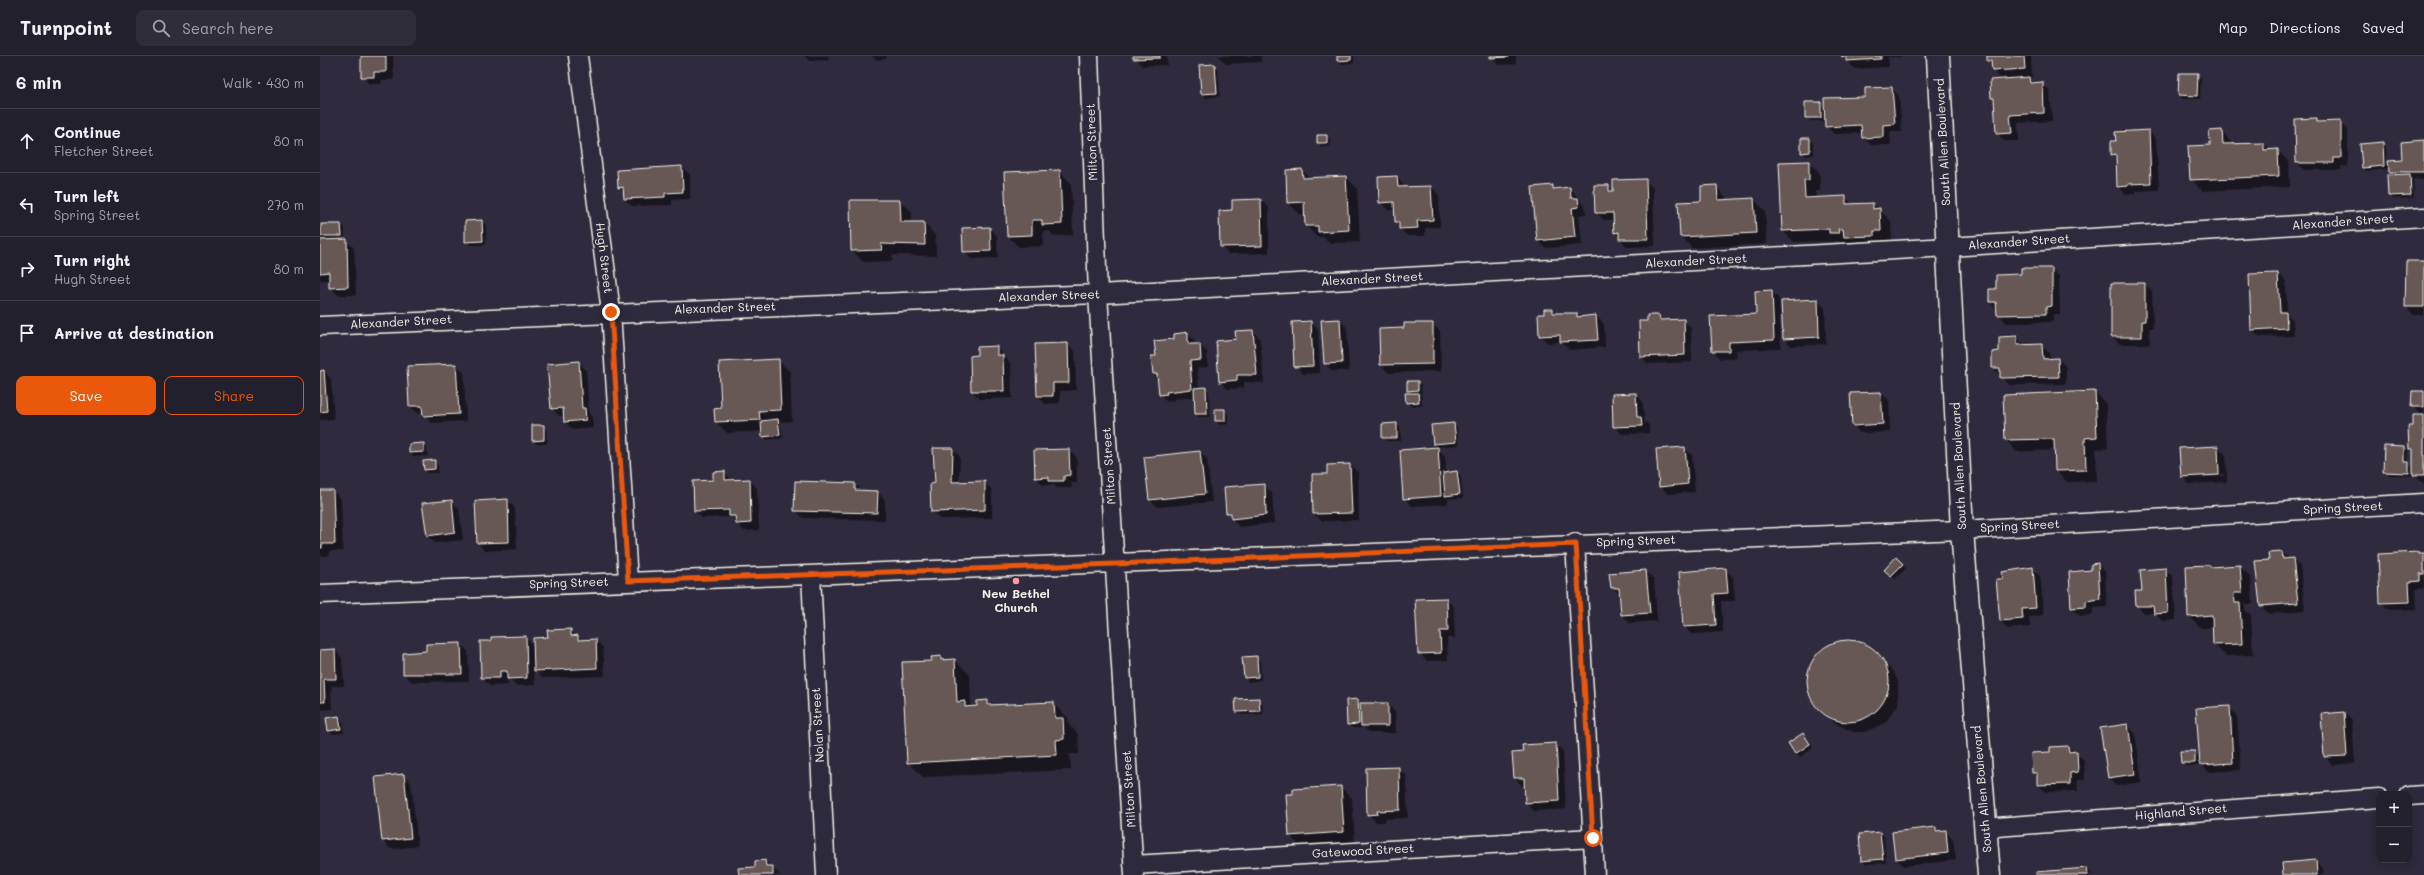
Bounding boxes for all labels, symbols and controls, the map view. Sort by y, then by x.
search box [136,10,416,46]
text: Turnpoint [20,15,112,40]
icon: search [150,17,172,39]
text: Search here [182,18,273,38]
text: Map [2219,18,2247,37]
text: Directions [2269,18,2340,37]
text: Saved [2362,18,2404,37]
text: 6 min [16,71,61,93]
text: Walk · 430 m [223,74,304,91]
street label: South Allen Boulevard [1931,78,1953,206]
street label: Milton Street [1082,103,1100,181]
text: Continue [54,122,121,142]
icon: ahead [16,130,38,152]
text: 80 m [274,132,304,149]
text: Fletcher Street [54,142,153,159]
text: Turn left [54,186,119,206]
icon: left [16,194,38,216]
text: 270 m [267,196,304,213]
text: Spring Street [54,206,140,223]
street label: Alexander Street [2291,209,2394,233]
street label: Hugh Street [593,222,617,294]
street label: Alexander Street [1967,229,2070,253]
street label: Alexander Street [1645,249,1747,271]
text: Turn right [54,250,131,270]
icon: right [16,258,38,280]
text: 80 m [274,260,304,277]
street label: Alexander Street [1321,267,1423,289]
text: Hugh Street [54,270,131,287]
street label: Alexander Street [998,285,1100,305]
street label: Alexander Street [674,297,776,317]
route end [602,303,620,321]
street label: Alexander Street [350,310,452,332]
icon: arrive [16,322,38,344]
text: Arrive at destination [54,323,214,343]
button: Save [16,376,156,415]
button: Share [164,376,304,415]
street label: South Allen Boulevard [1947,402,1969,530]
street label: Milton Street [1097,427,1119,505]
street label: Spring Street [2303,497,2383,517]
street label: Spring Street [1980,515,2060,535]
street label: Spring Street [1596,531,1676,549]
street label: Spring Street [529,573,609,591]
marker: New Bethel Church [1011,576,1021,586]
place label: New Bethel Church [982,585,1050,615]
street label: Nolan Street [807,687,827,763]
street label: South Allen Boulevard [1967,724,1995,853]
street label: Milton Street [1117,750,1139,828]
map controls [2376,791,2412,863]
button: + [2376,791,2412,827]
street label: Highland Street [2134,799,2228,823]
button: − [2376,827,2412,863]
route start [1584,829,1602,847]
street label: Gatewood Street [1311,839,1414,861]

